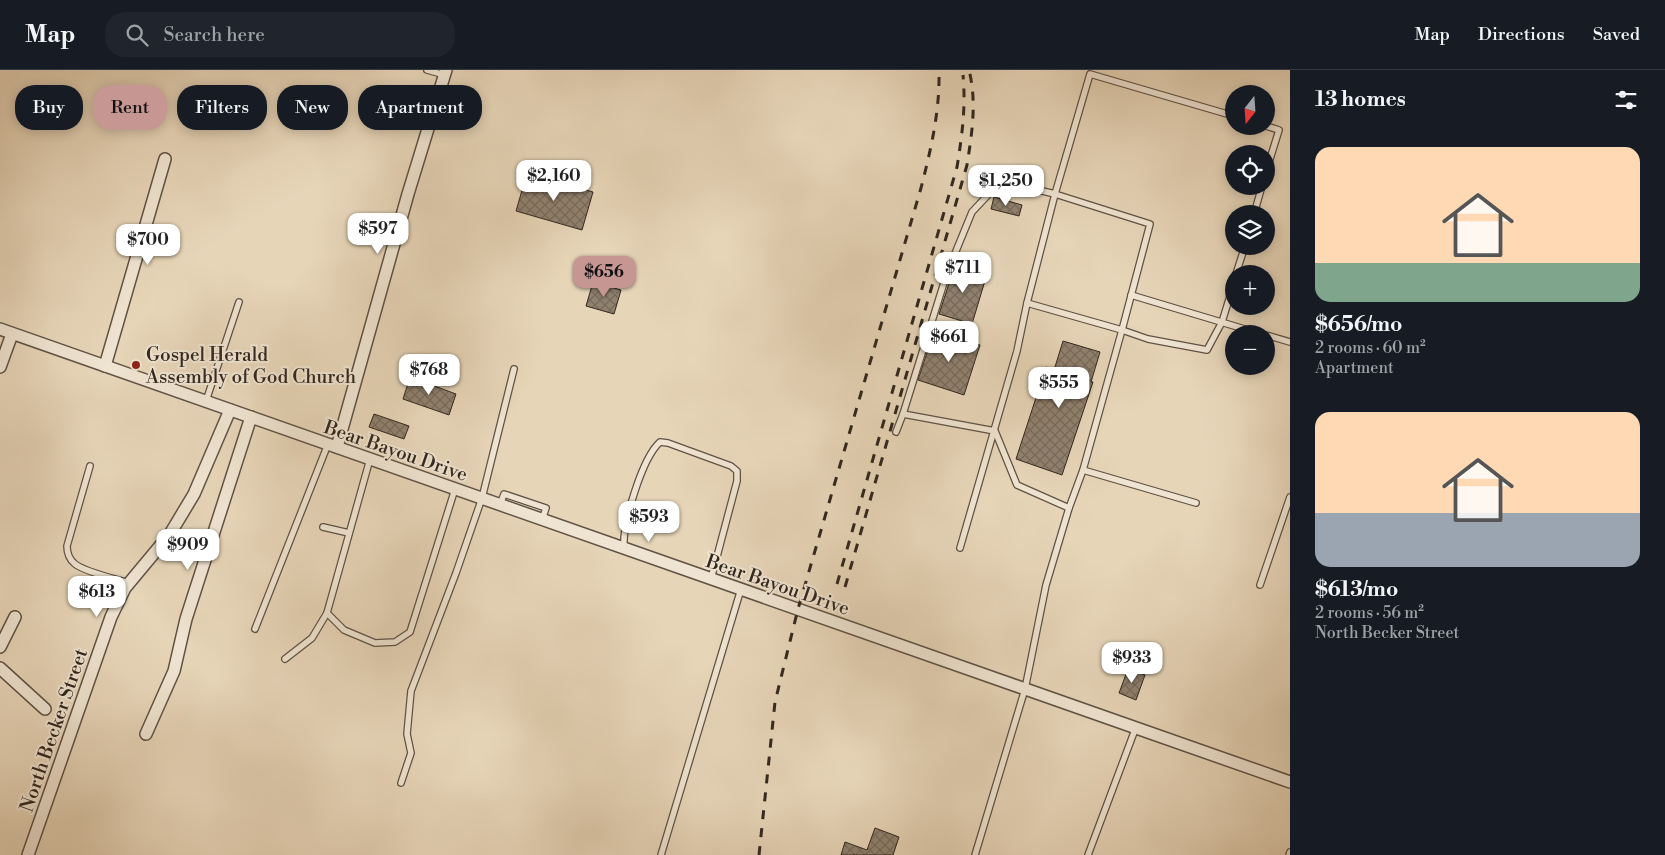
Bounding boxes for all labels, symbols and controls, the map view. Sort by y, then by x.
search box [105,12,455,57]
text: Map [25,20,75,50]
icon: search [123,21,151,49]
text: Search here [163,23,265,47]
text: Map [1414,23,1450,46]
text: Directions [1478,23,1565,46]
text: Saved [1593,23,1640,46]
chip: Buy [15,85,83,130]
chip: Rent [93,85,167,130]
chip: Filters [177,85,267,130]
chip: New [277,85,348,130]
chip: Apartment [358,85,482,130]
north arrow [1225,85,1275,135]
map controls [1225,85,1275,375]
icon: filters [1612,86,1640,114]
text: 13 homes [1315,87,1406,113]
button: locate [1225,145,1275,195]
pin: $2,160 [513,160,595,202]
pin: $1,250 [965,164,1047,207]
text: $2,160 [527,166,581,186]
text: $1,250 [979,171,1033,191]
icon: home [1433,180,1523,270]
button: layers [1225,205,1275,255]
pin: $597 [348,212,408,255]
text: $597 [359,219,397,239]
pin: $700 [118,224,178,266]
text: $700 [127,230,169,250]
pin: $711 [933,252,993,294]
pin: $656 [574,256,634,298]
text: $711 [945,258,981,278]
text: $656 [584,262,624,282]
button: + [1225,265,1275,315]
text: $656/mo [1315,312,1402,338]
pin: $661 [919,320,979,363]
button: − [1225,325,1275,375]
text: $661 [931,327,967,347]
text: 2 rooms · 60 m² [1315,338,1426,358]
place label: Gospel Herald Assembly of God Church [145,343,356,389]
pin: $768 [399,354,459,396]
text: Apartment [1315,358,1394,378]
marker: Gospel Herald Assembly of God Church [130,359,142,371]
text: $768 [410,360,448,380]
pin: $555 [1029,366,1089,409]
text: $555 [1039,373,1079,393]
street label: Bear Bayou Drive [320,415,471,487]
icon: home [1433,445,1523,535]
pin: $593 [619,500,679,543]
text: $593 [629,507,669,527]
pin: $909 [158,528,218,571]
text: $909 [167,535,209,555]
street label: Bear Bayou Drive [702,549,853,621]
pin: $613 [67,576,127,618]
text: $613/mo [1315,577,1398,603]
text: $613 [79,582,115,602]
text: 2 rooms · 56 m² [1315,603,1424,623]
text: North Becker Street [1315,623,1459,643]
pin: $933 [1102,642,1162,684]
street label: North Becker Street [15,645,93,815]
text: $933 [1113,648,1151,668]

